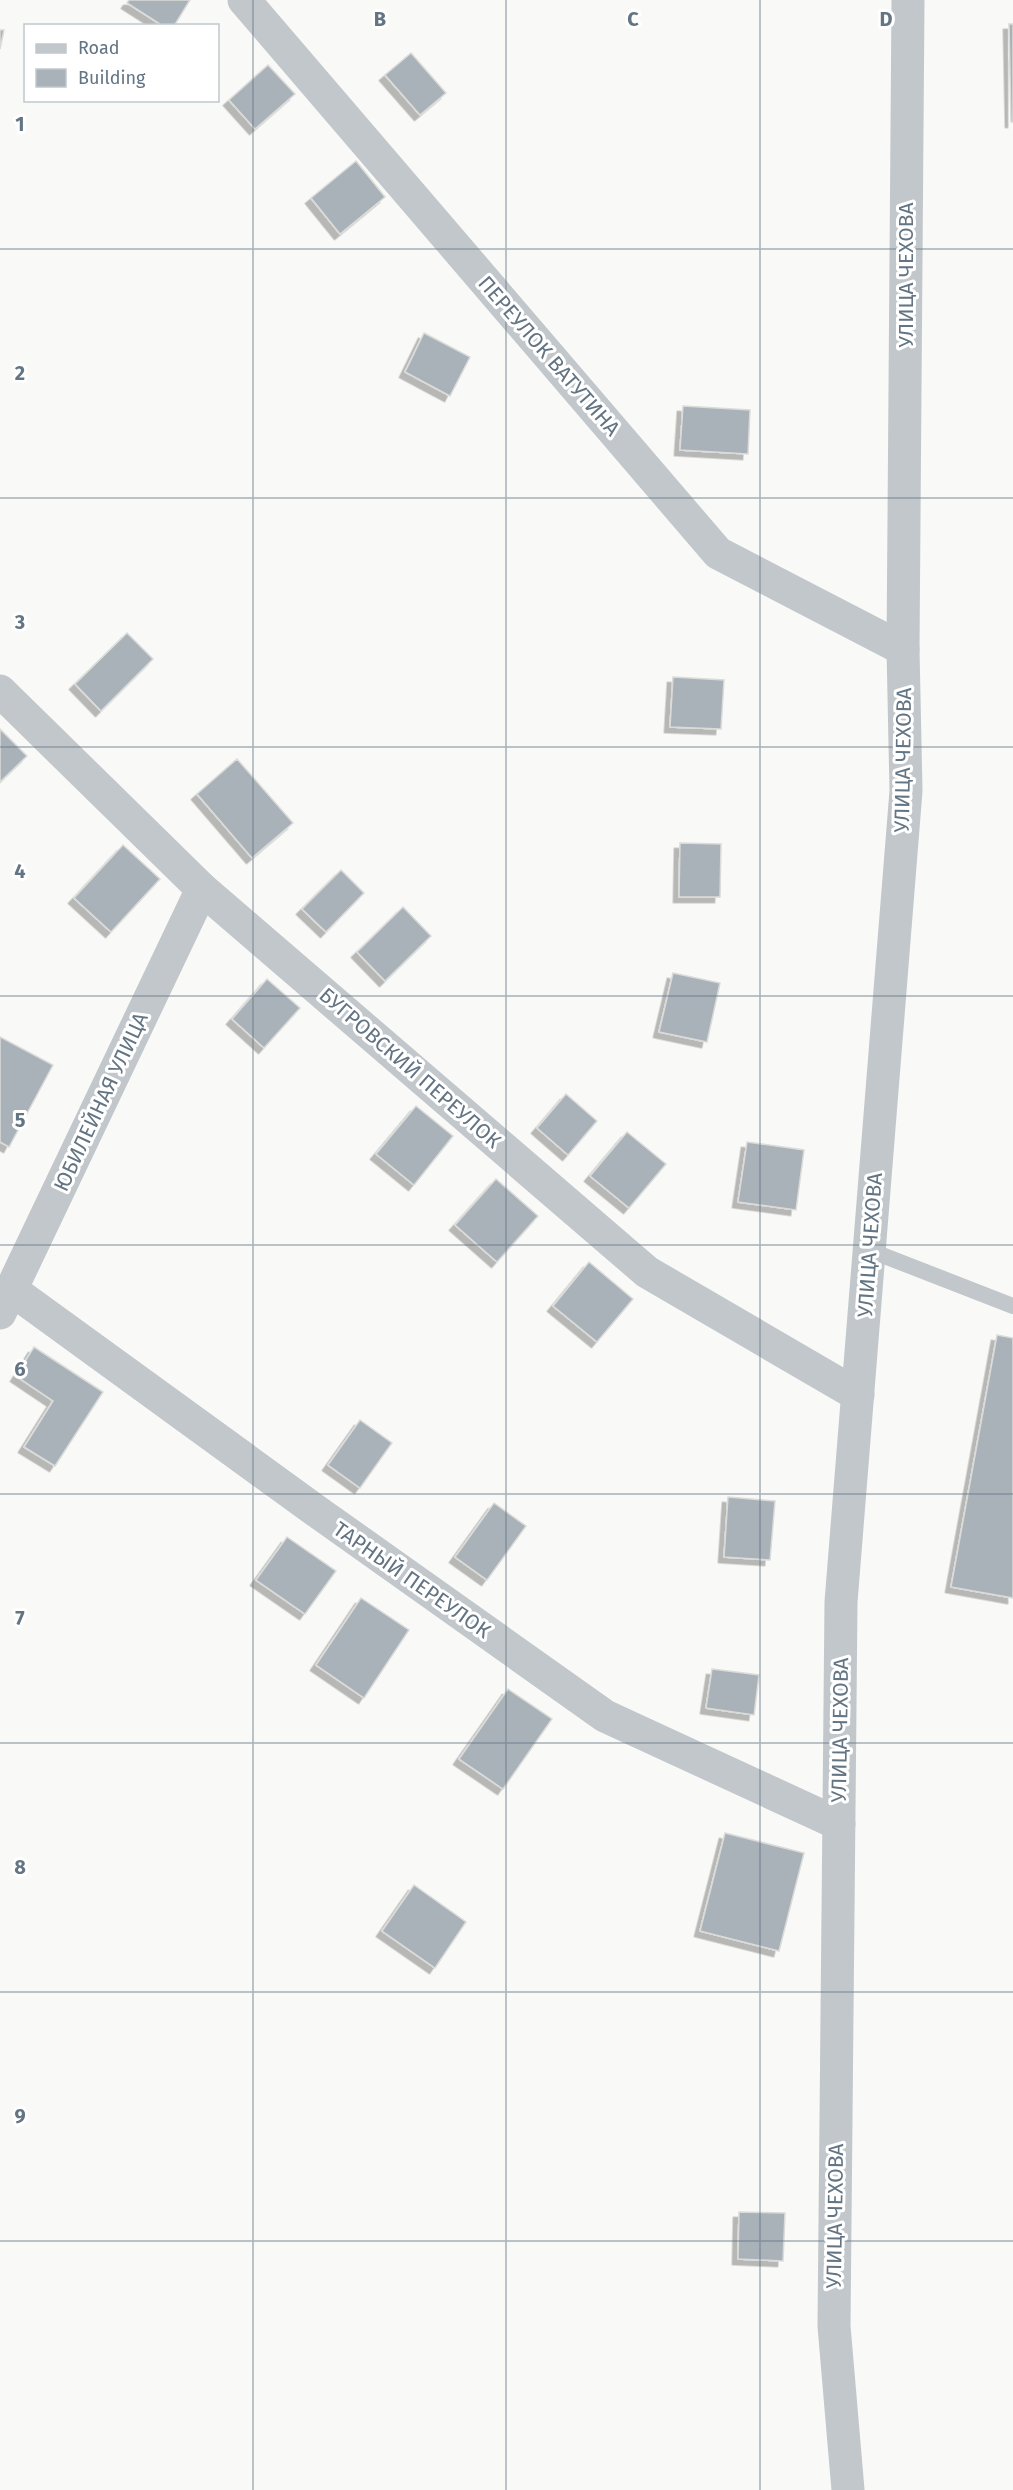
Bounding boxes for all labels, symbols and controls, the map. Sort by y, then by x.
text: B [374,7,386,31]
text: C [627,7,639,31]
text: D [879,7,893,31]
legend [24,24,219,102]
text: Road [78,37,120,59]
text: Building [78,67,146,89]
text: 1 [15,112,25,136]
street label: УЛИЦА ЧЕХОВА [893,203,919,347]
street label: ПЕРЕУЛОК ВАТУТИНА [472,271,626,441]
text: 2 [15,361,25,385]
text: 3 [14,610,25,634]
street label: УЛИЦА ЧЕХОВА [889,687,917,833]
text: 4 [14,859,26,883]
street label: БУГРОВСКИЙ ПЕРЕУЛОК [314,982,507,1154]
street label: ЮБИЛЕЙНАЯ УЛИЦА [48,1008,154,1196]
text: 5 [15,1108,26,1132]
street label: УЛИЦА ЧЕХОВА [852,1172,888,1318]
text: 6 [14,1357,26,1381]
street label: ТАРНЫЙ ПЕРЕУЛОК [328,1516,496,1644]
text: 7 [15,1606,25,1630]
street label: УЛИЦА ЧЕХОВА [826,1657,854,1803]
text: 8 [14,1855,26,1879]
text: 9 [14,2104,26,2128]
street label: УЛИЦА ЧЕХОВА [821,2143,849,2289]

